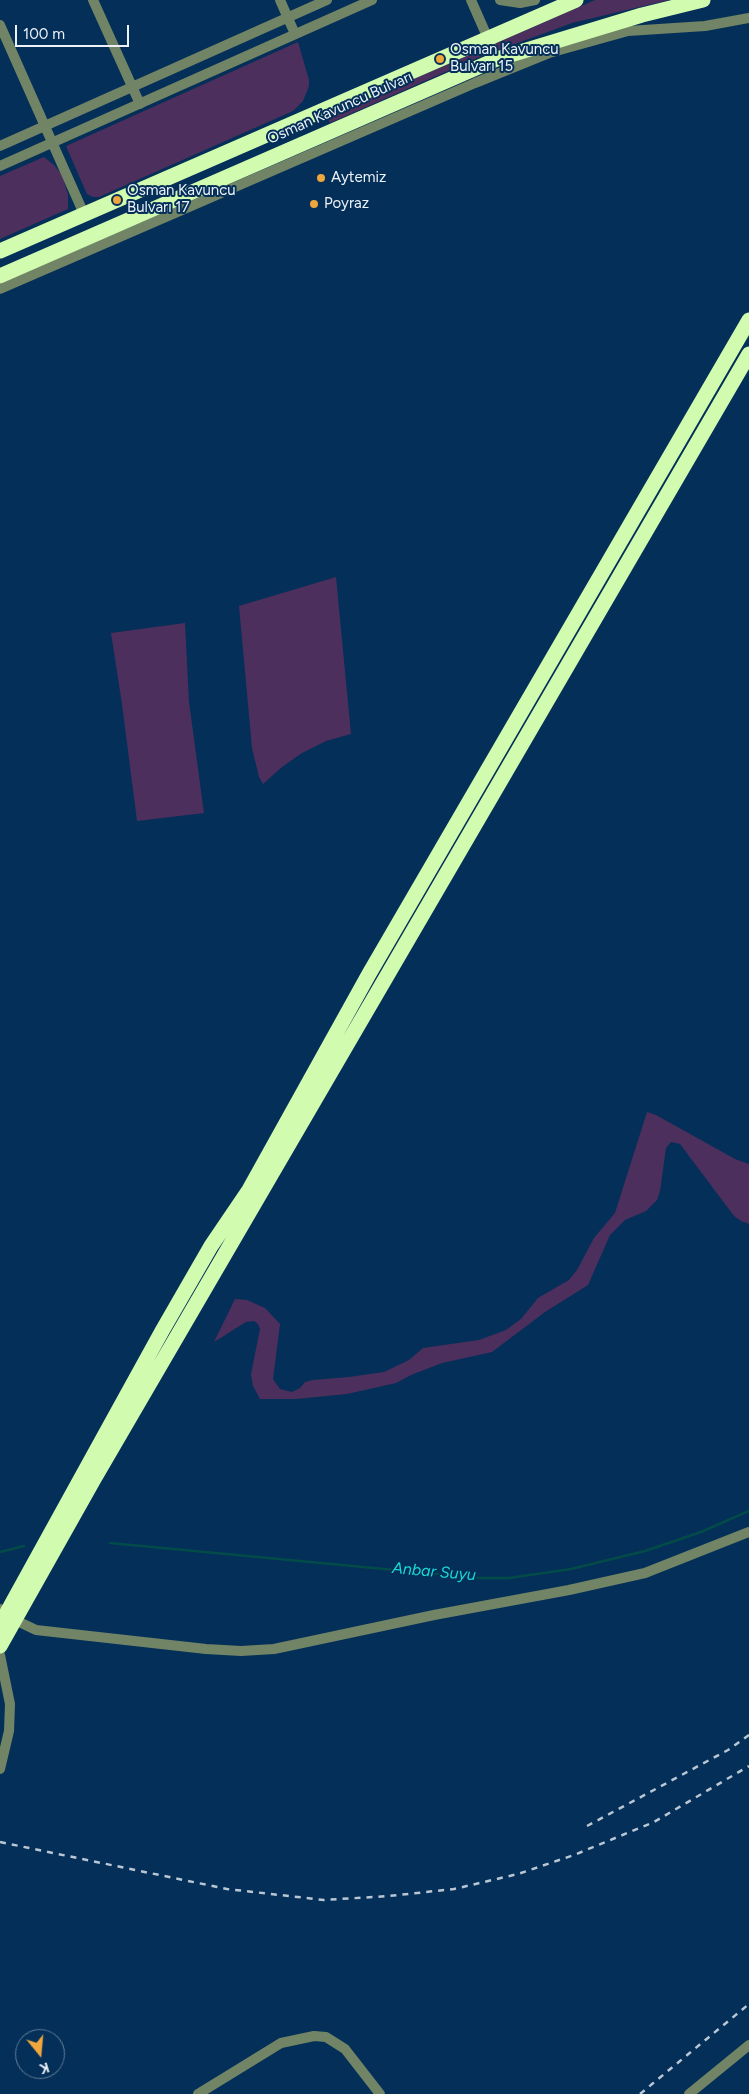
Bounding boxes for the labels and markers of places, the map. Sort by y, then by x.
place label: Osman Kavuncu Bulvarı 15 [450,41,559,76]
marker: Osman Kavuncu Bulvarı 15 [434,53,446,65]
place label: Aytemiz [331,169,386,187]
marker: Aytemiz [315,172,327,184]
place label: Osman Kavuncu Bulvarı 17 [127,182,236,217]
marker: Osman Kavuncu Bulvarı 17 [111,194,123,206]
place label: Poyraz [324,195,369,213]
marker: Poyraz [308,198,320,210]

